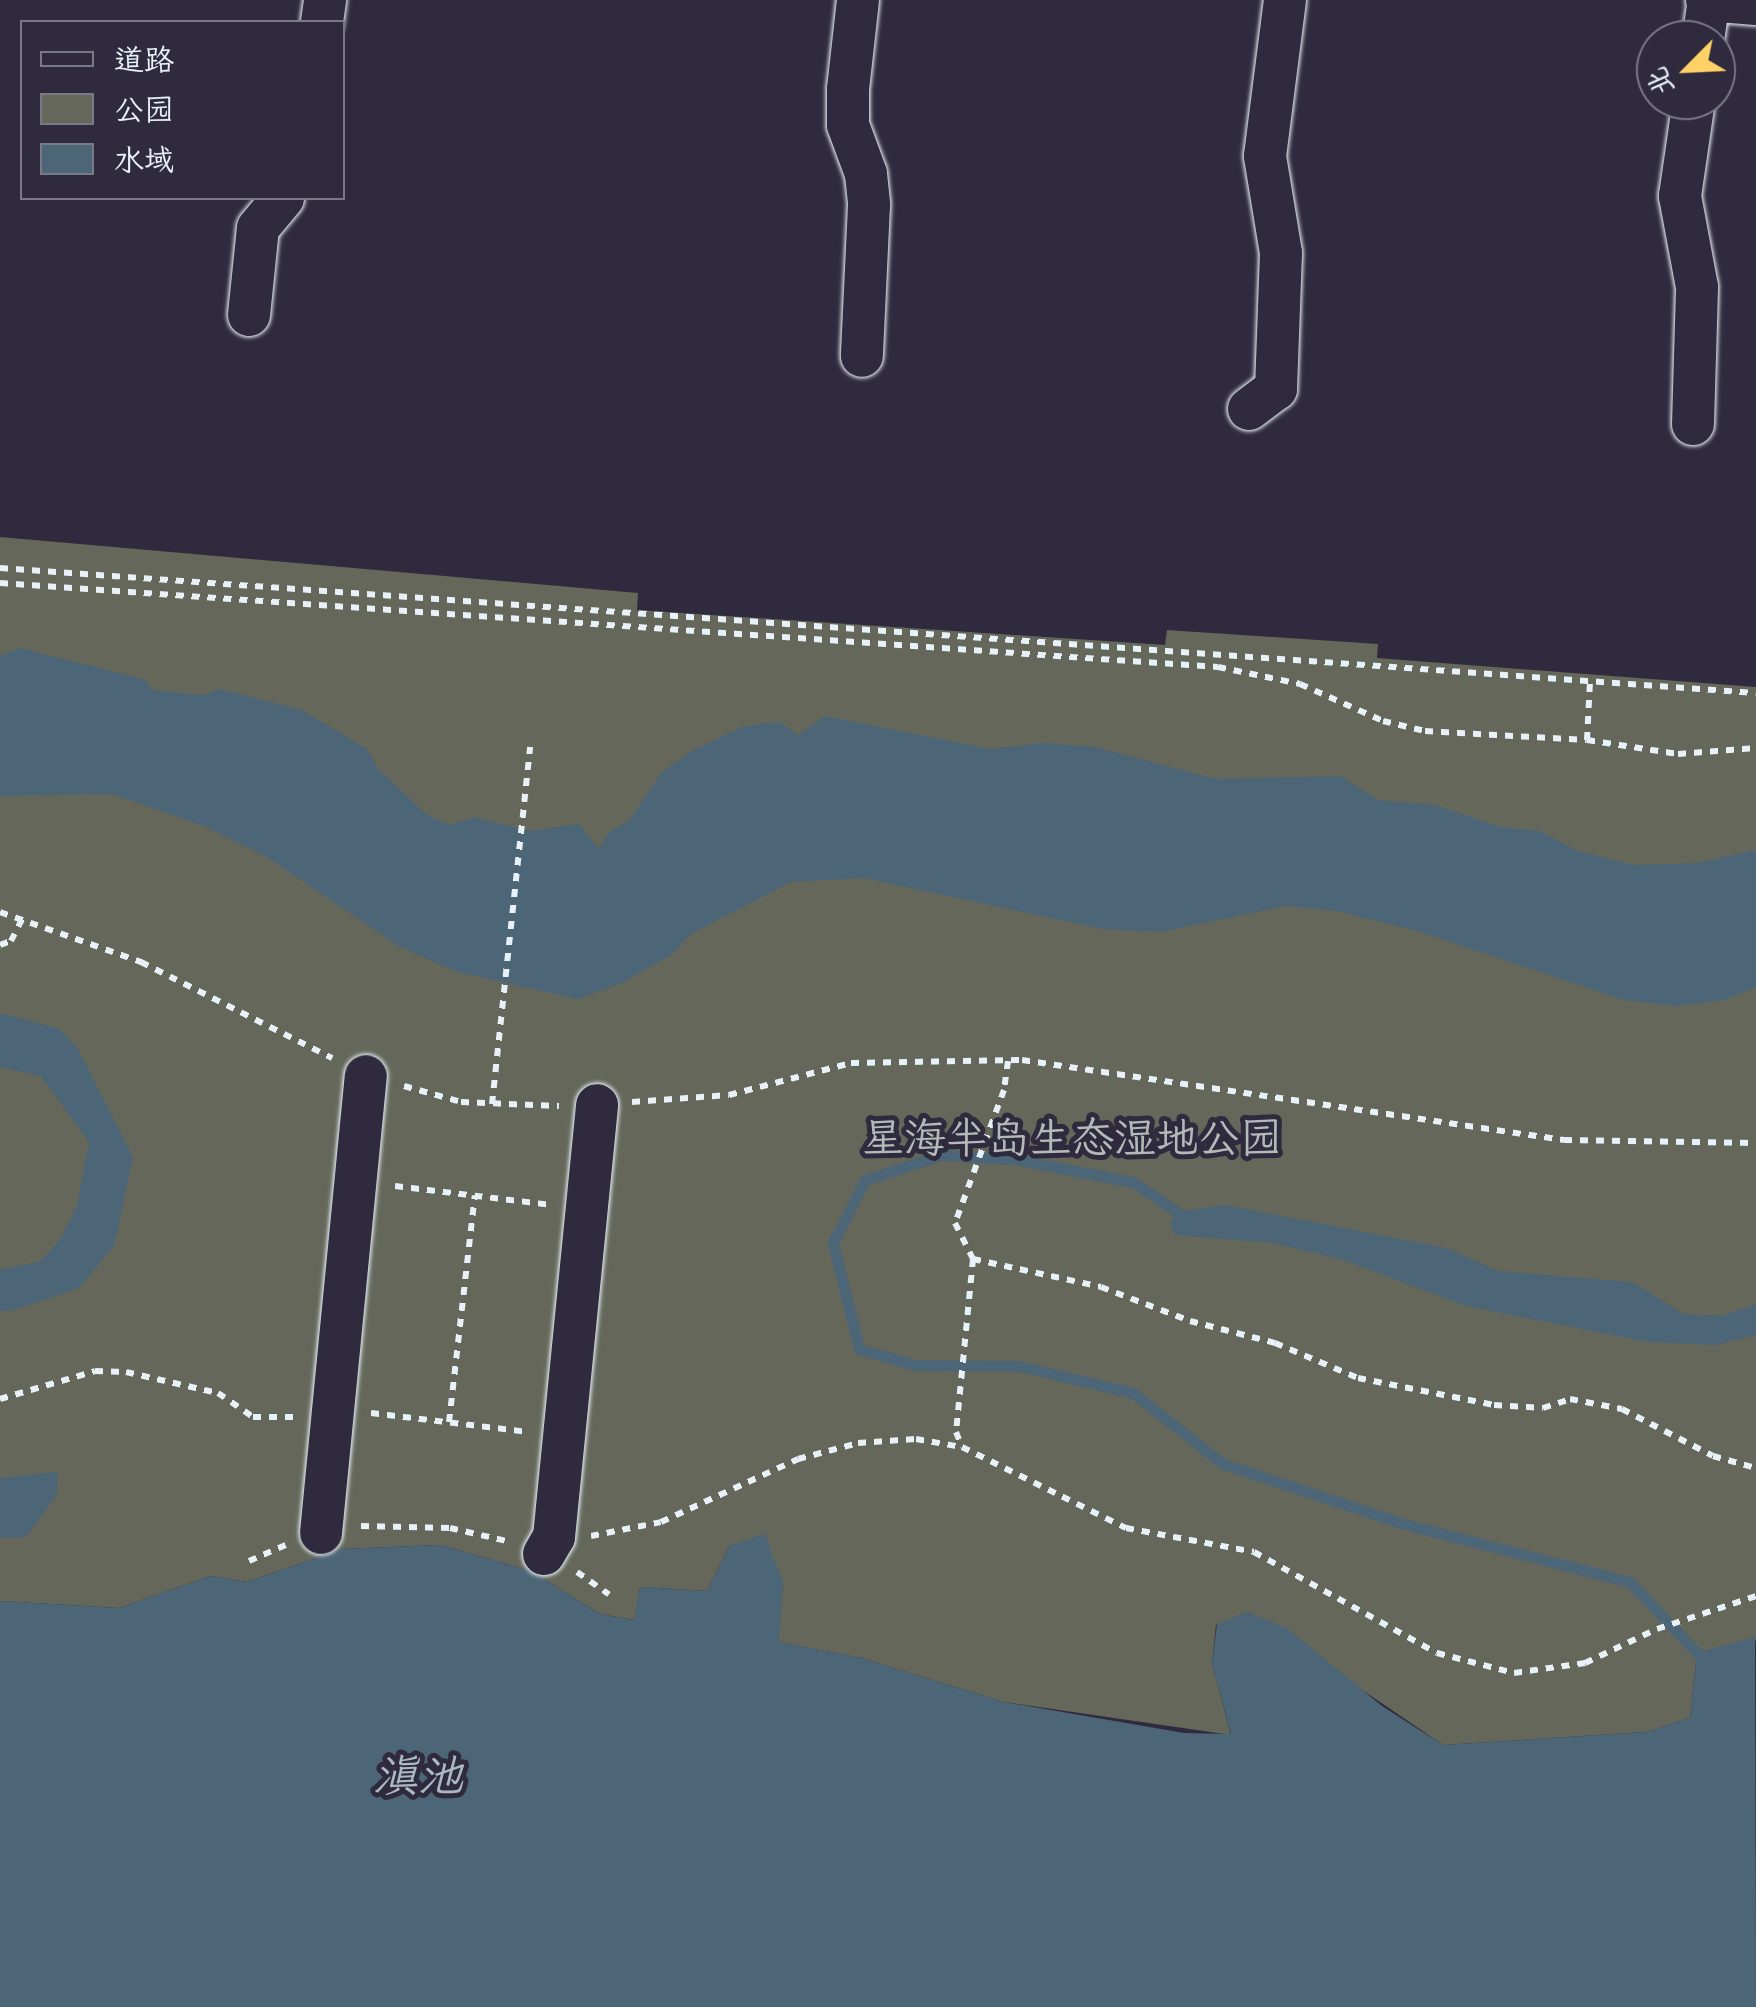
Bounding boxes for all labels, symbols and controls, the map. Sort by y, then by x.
legend [20,20,345,200]
north arrow [1636,20,1736,120]
text: 道路 [114,41,174,79]
text: 北 [1638,62,1682,102]
text: 公园 [114,91,174,129]
text: 水域 [114,141,174,179]
park label: 星海半岛生态湿地公园 [862,1114,1282,1164]
water label: 滇池 [373,1750,463,1804]

